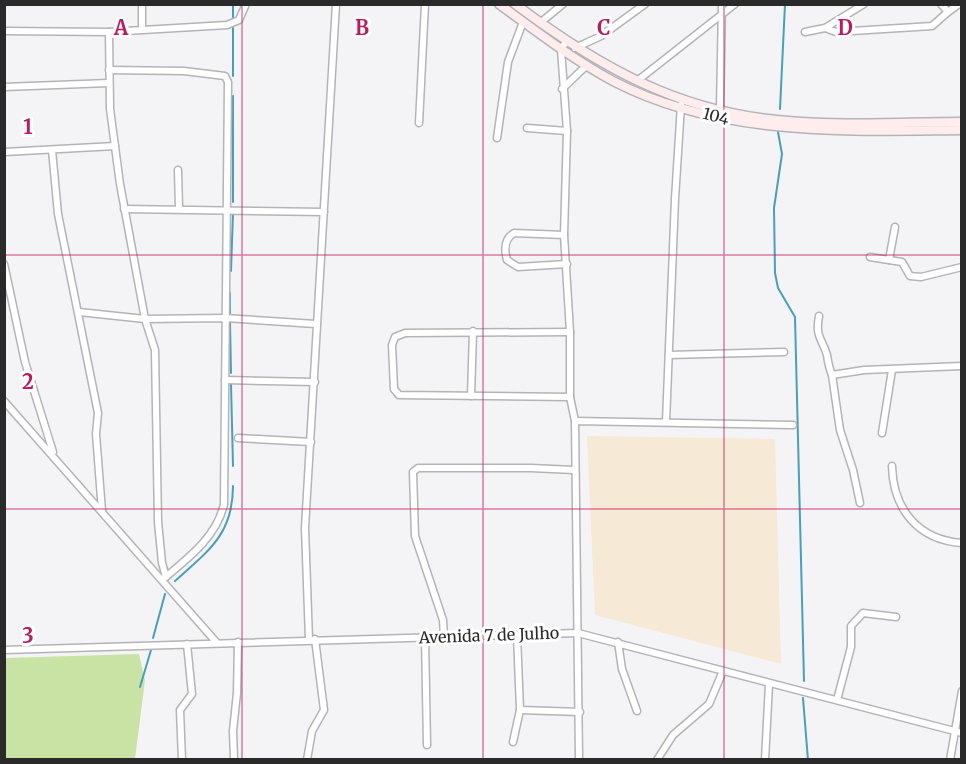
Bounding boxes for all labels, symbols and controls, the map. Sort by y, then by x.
text: A [113,15,129,40]
text: B [355,15,369,40]
text: C [597,15,611,40]
text: D [837,15,853,40]
street label: 104 [701,103,732,129]
text: 1 [23,114,33,139]
text: 2 [22,369,34,394]
text: 3 [22,623,34,648]
street label: Avenida 7 de Julho [417,623,560,647]

